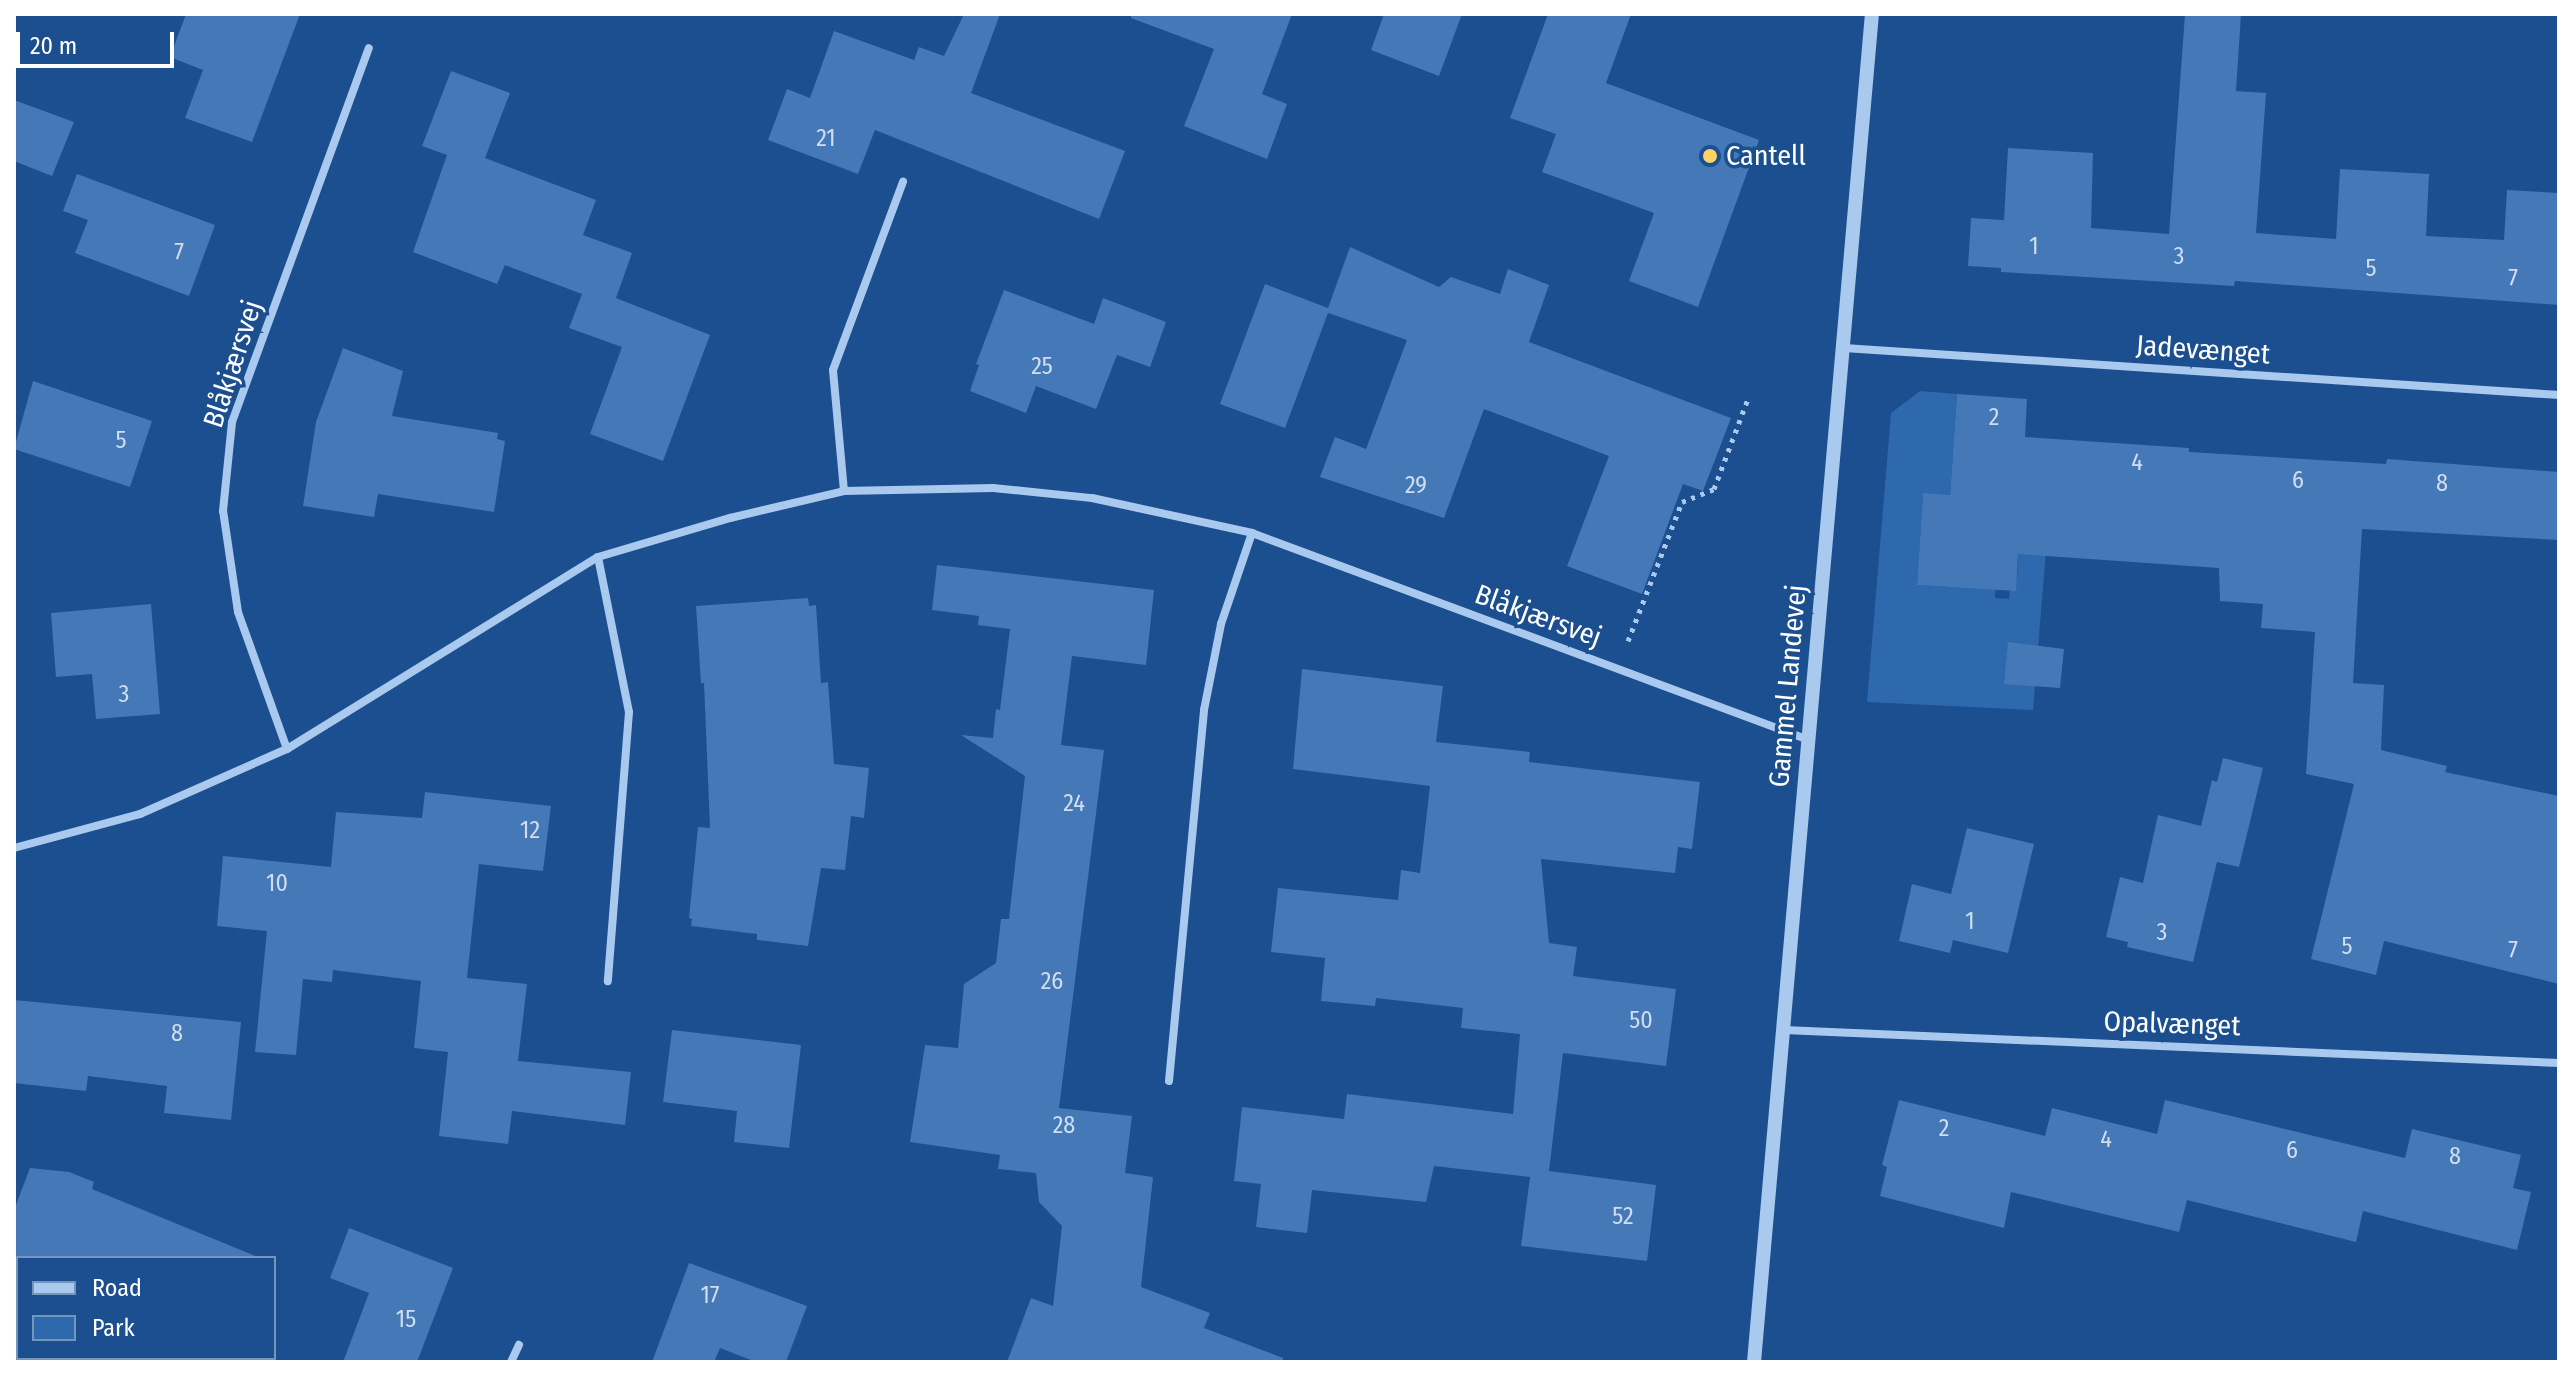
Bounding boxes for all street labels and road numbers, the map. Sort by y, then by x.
street label: Blåkjærsvej [197,296,269,432]
street label: Jadevænget [2135,329,2271,371]
street label: Blåkjærsvej [1470,578,1606,654]
street label: Gammel Landevej [1762,583,1814,789]
street label: Opalvænget [2103,1005,2241,1043]

